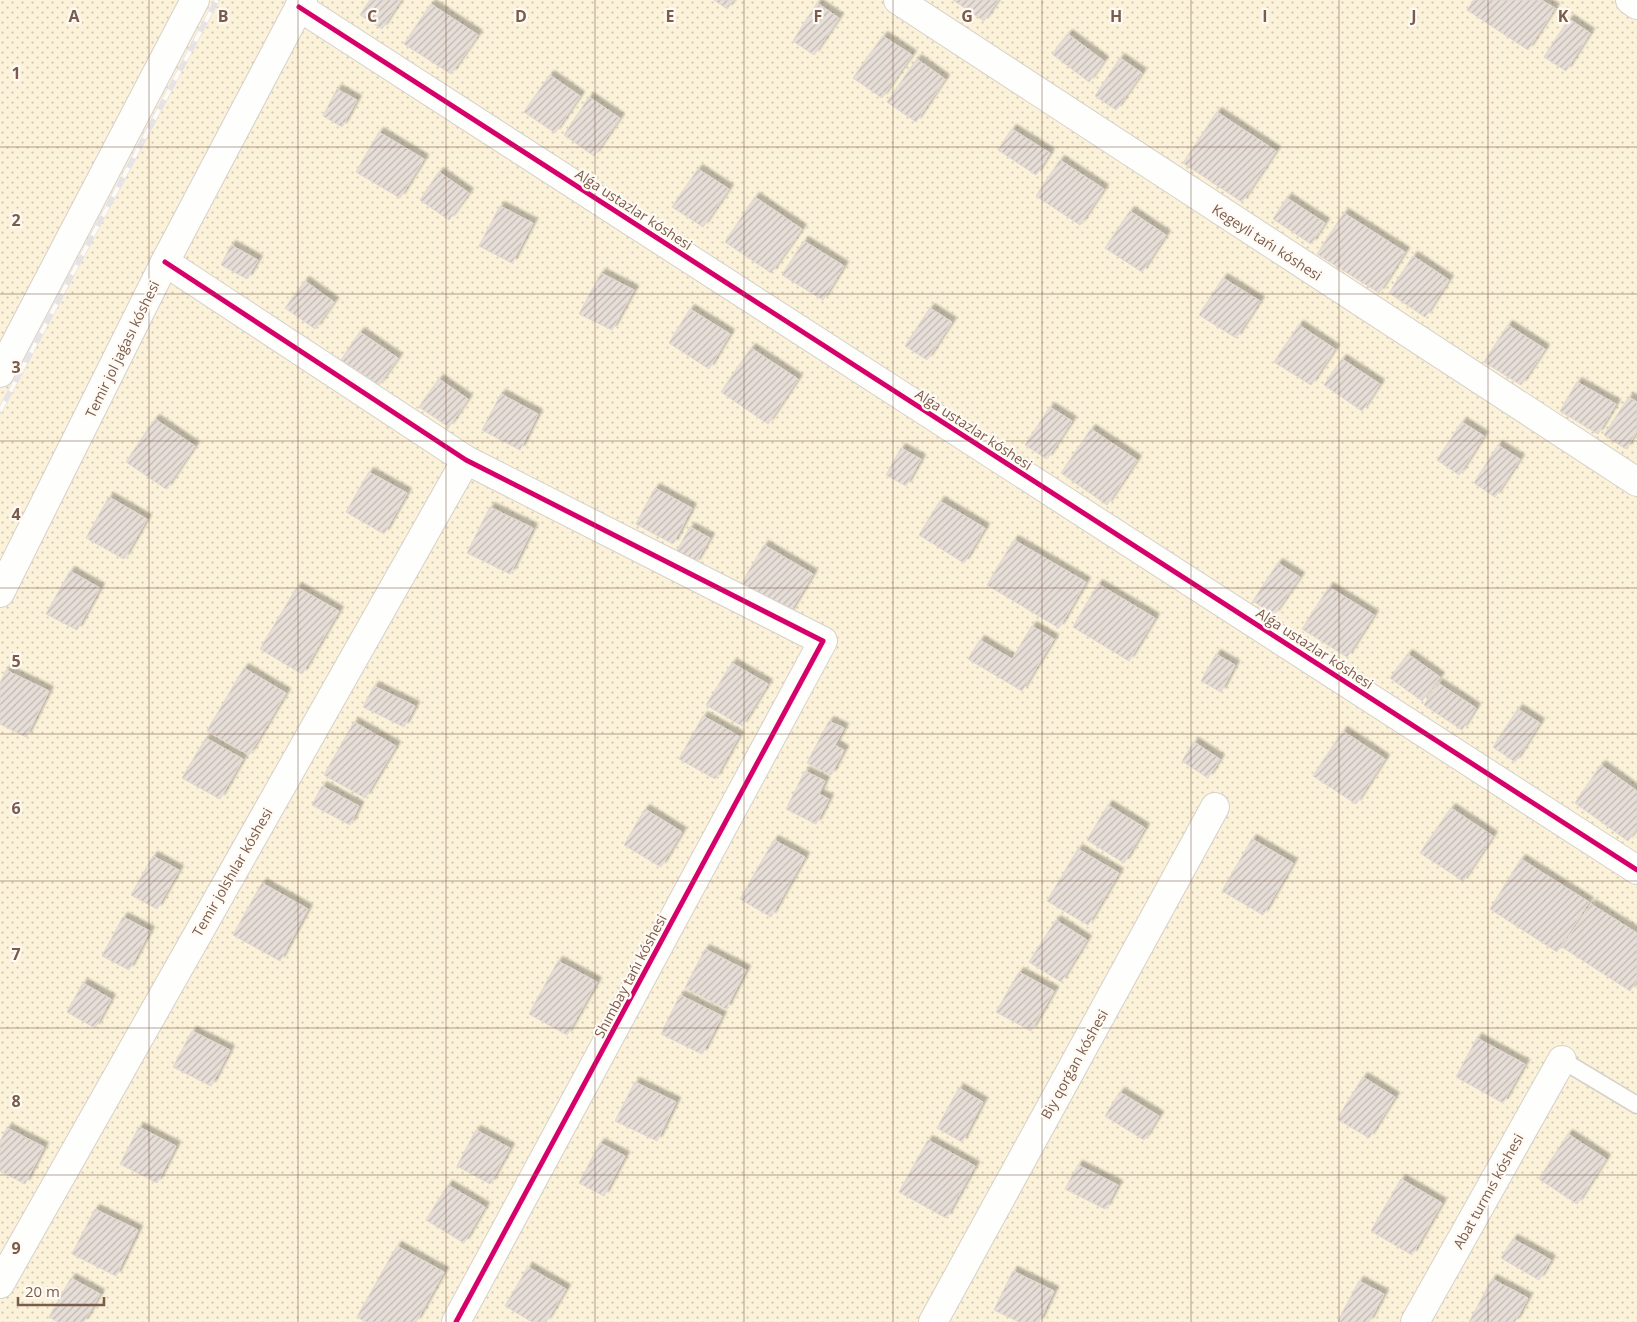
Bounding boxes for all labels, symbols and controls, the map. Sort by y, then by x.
text: A [68,5,80,27]
text: B [218,5,228,27]
text: C [367,5,377,27]
text: D [515,5,527,27]
text: E [666,5,675,27]
text: F [814,5,822,27]
text: G [961,5,973,27]
text: H [1110,5,1122,27]
text: I [1262,5,1268,27]
text: J [1409,5,1417,27]
text: K [1558,5,1569,27]
text: 1 [11,62,21,84]
street label: Alǵa ustazlar kóshesi [572,164,696,254]
street label: Kegeyli tańı kóshesi [1208,199,1326,285]
text: 2 [11,209,21,231]
street label: Temir jol jaǵası kóshesi [81,277,163,421]
text: 3 [11,356,21,378]
street label: Alǵa ustazlar kóshesi [912,384,1036,474]
text: 4 [11,503,21,525]
street label: Alǵa ustazlar kóshesi [1253,603,1377,693]
text: 5 [11,650,21,672]
text: 6 [11,797,21,819]
street label: Temir jolshılar kóshesi [187,804,277,940]
street label: Shımbay tańı kóshesi [589,911,671,1041]
text: 7 [11,943,21,965]
street label: Biy qorǵan kóshesi [1036,1006,1112,1122]
text: 8 [11,1090,21,1112]
street label: Abat turmıs kóshesi [1448,1130,1528,1252]
text: 9 [11,1237,21,1259]
scale bar [18,1274,104,1306]
text: 20 m [25,1281,60,1301]

